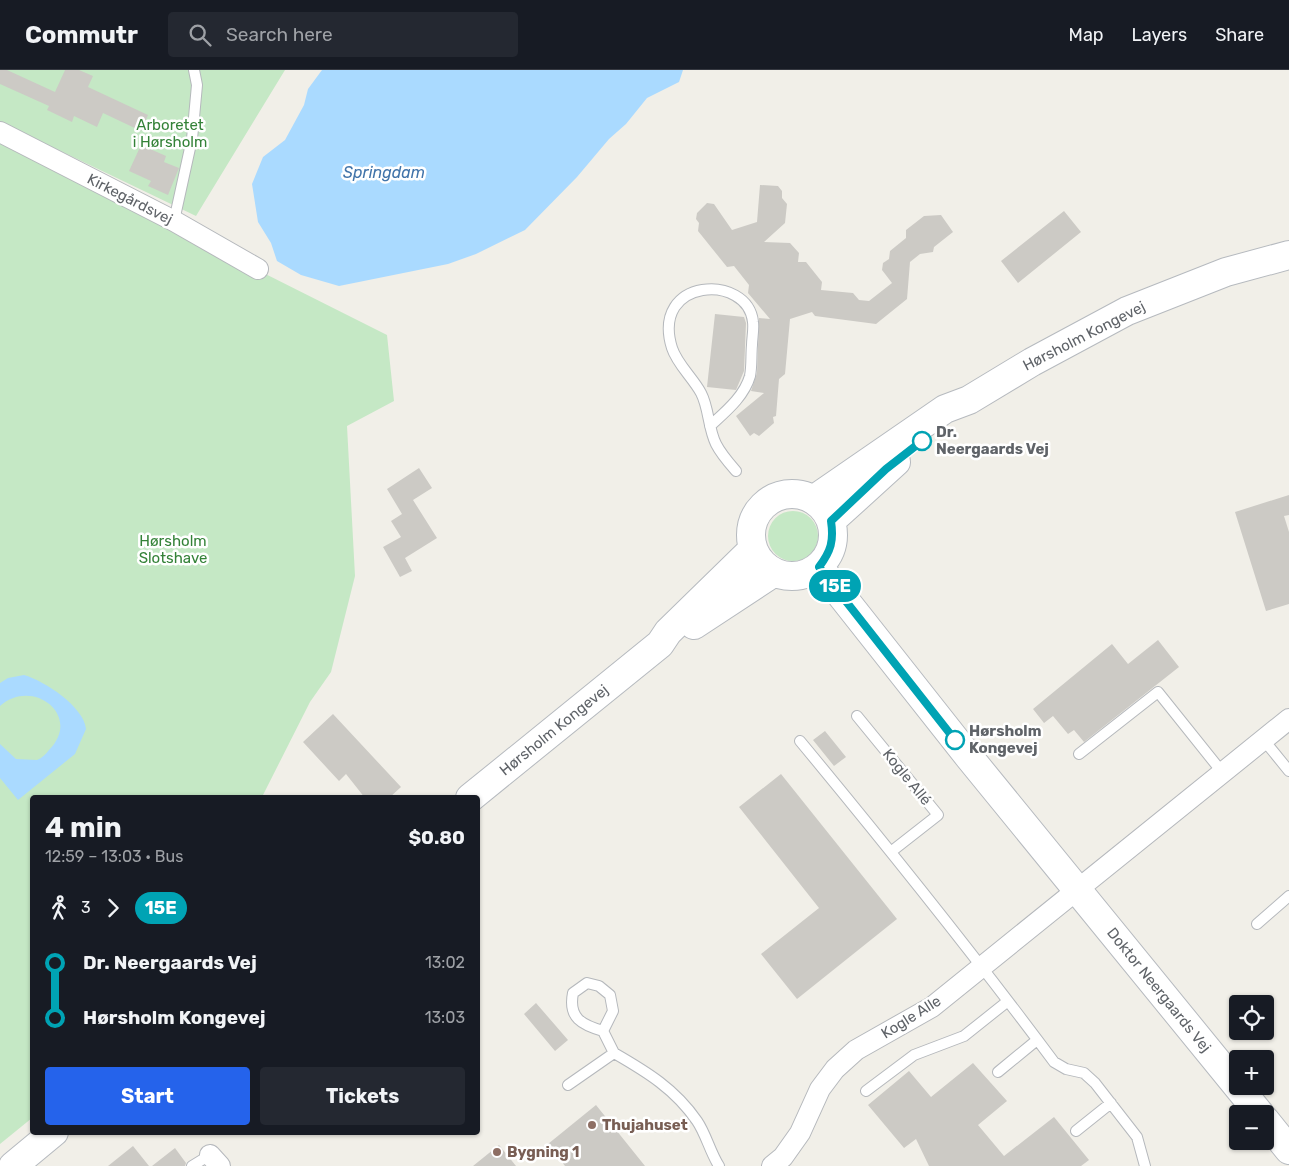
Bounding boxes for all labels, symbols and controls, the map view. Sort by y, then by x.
search box [168,12,518,57]
text: Commutr [25,21,138,49]
icon: search [186,21,214,49]
text: Search here [226,23,333,46]
text: Map [1069,24,1104,46]
text: Layers [1132,24,1187,46]
text: Share [1215,24,1264,46]
park label: Arboretet i Hørsholm [133,116,207,151]
water label: Springdam [343,163,425,182]
street label: Kirkegårdsvej [84,170,176,228]
street label: Hørsholm Kongevej [1020,297,1148,375]
place label: Dr. Neergaards Vej [936,423,1049,458]
marker: Dr. Neergaards Vej [912,431,932,451]
park label: Hørsholm Slotshave [139,532,207,567]
line badge: 15E [806,570,864,602]
text: 15E [819,575,851,597]
street label: Hørsholm Kongevej [496,681,612,779]
place label: Hørsholm Kongevej [969,722,1041,757]
marker: Hørsholm Kongevej [945,730,965,750]
street label: Kogle Allé [879,745,935,809]
text: 4 min [45,811,122,844]
text: $0.80 [408,826,465,849]
text: 12:59 – 13:03 · Bus [45,847,183,866]
icon: walk [45,894,73,922]
icon: forward [99,894,127,922]
text: 15E [145,897,177,919]
text: 3 [81,898,91,917]
street label: Doktor Neergaards Vej [1103,924,1215,1056]
text: Dr. Neergaards Vej [83,951,257,974]
text: 13:02 [425,953,465,972]
street label: Kogle Alle [878,992,944,1042]
map controls [1229,995,1274,1150]
button: locate [1229,995,1274,1040]
text: Hørsholm Kongevej [83,1006,266,1029]
text: 13:03 [425,1008,465,1027]
button: + [1229,1050,1274,1095]
button: Start [45,1067,250,1125]
button: Tickets [260,1067,465,1125]
button: − [1229,1105,1274,1150]
place label: Thujahuset [602,1116,688,1134]
marker: Thujahuset [586,1119,598,1131]
place label: Bygning 1 [507,1143,580,1161]
marker: Bygning 1 [491,1146,503,1158]

